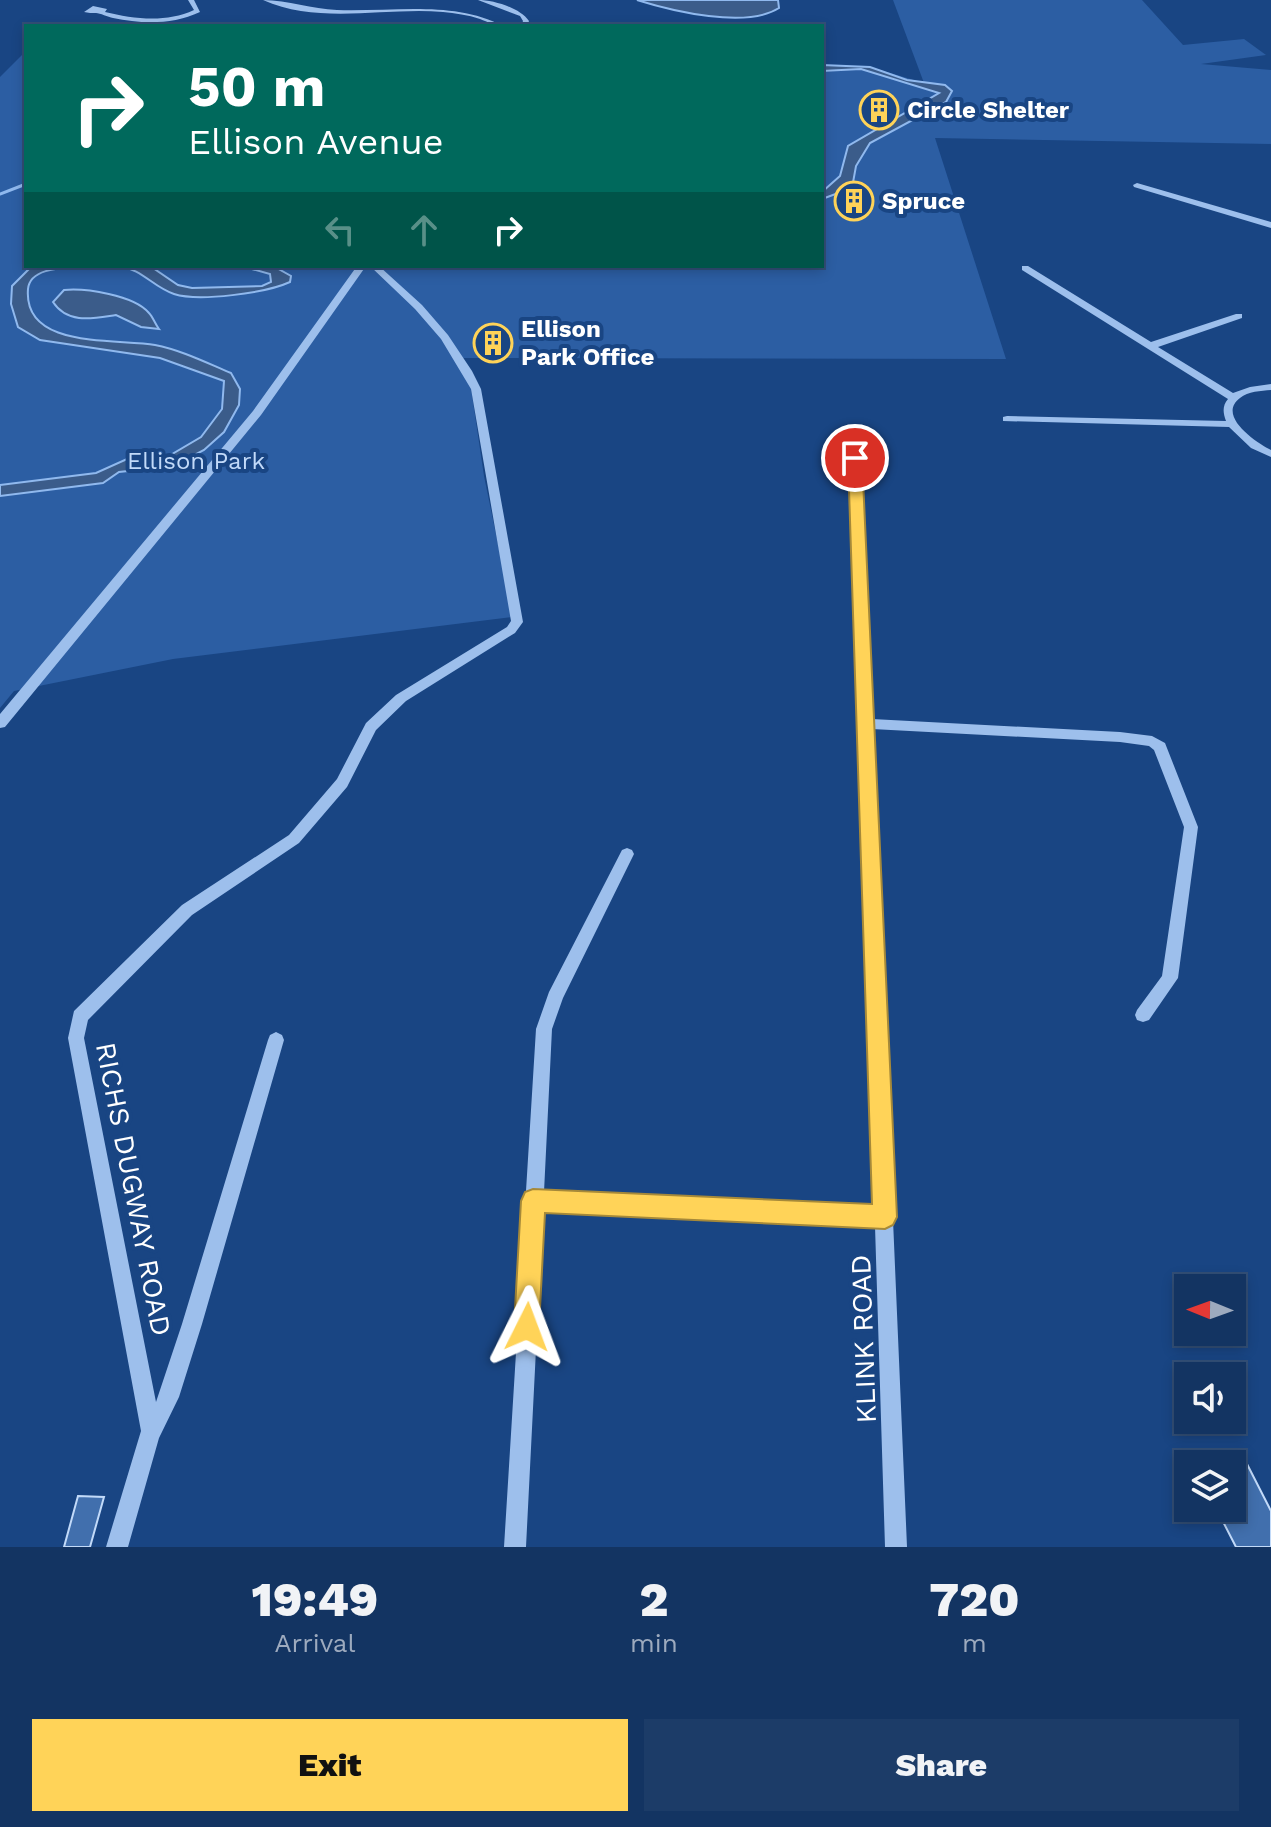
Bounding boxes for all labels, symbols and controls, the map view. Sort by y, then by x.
text: 50 m [188,54,325,120]
icon: right [56,56,160,160]
building icon: Circle Shelter [858,89,900,131]
place label: Circle Shelter [907,96,1070,124]
text: Ellison Avenue [188,121,444,163]
building icon: Spruce [833,180,875,222]
place label: Spruce [882,187,965,215]
icon: left [318,208,362,252]
icon: ahead [402,208,446,252]
icon: right [486,208,530,252]
place label: Ellison Park Office [521,315,655,371]
building icon: Ellison Park Office [472,322,514,364]
pin [821,424,889,492]
icon: arrive [833,436,877,480]
park label: Ellison Park [127,447,265,475]
street label: RICHS DUGWAY ROAD [89,1039,178,1339]
street label: KLINK ROAD [844,1254,883,1424]
north arrow [1174,1274,1246,1346]
map controls [1174,1274,1246,1522]
position arrow [485,1285,569,1369]
button: sound [1174,1362,1246,1434]
button: layers [1174,1450,1246,1522]
text: 19:49 [252,1571,378,1628]
text: 2 [639,1571,668,1628]
text: 720 [929,1571,1019,1628]
text: Arrival [274,1628,356,1658]
text: min [630,1628,678,1658]
text: m [962,1628,987,1658]
button: Exit [32,1719,628,1811]
button: Share [644,1719,1239,1811]

